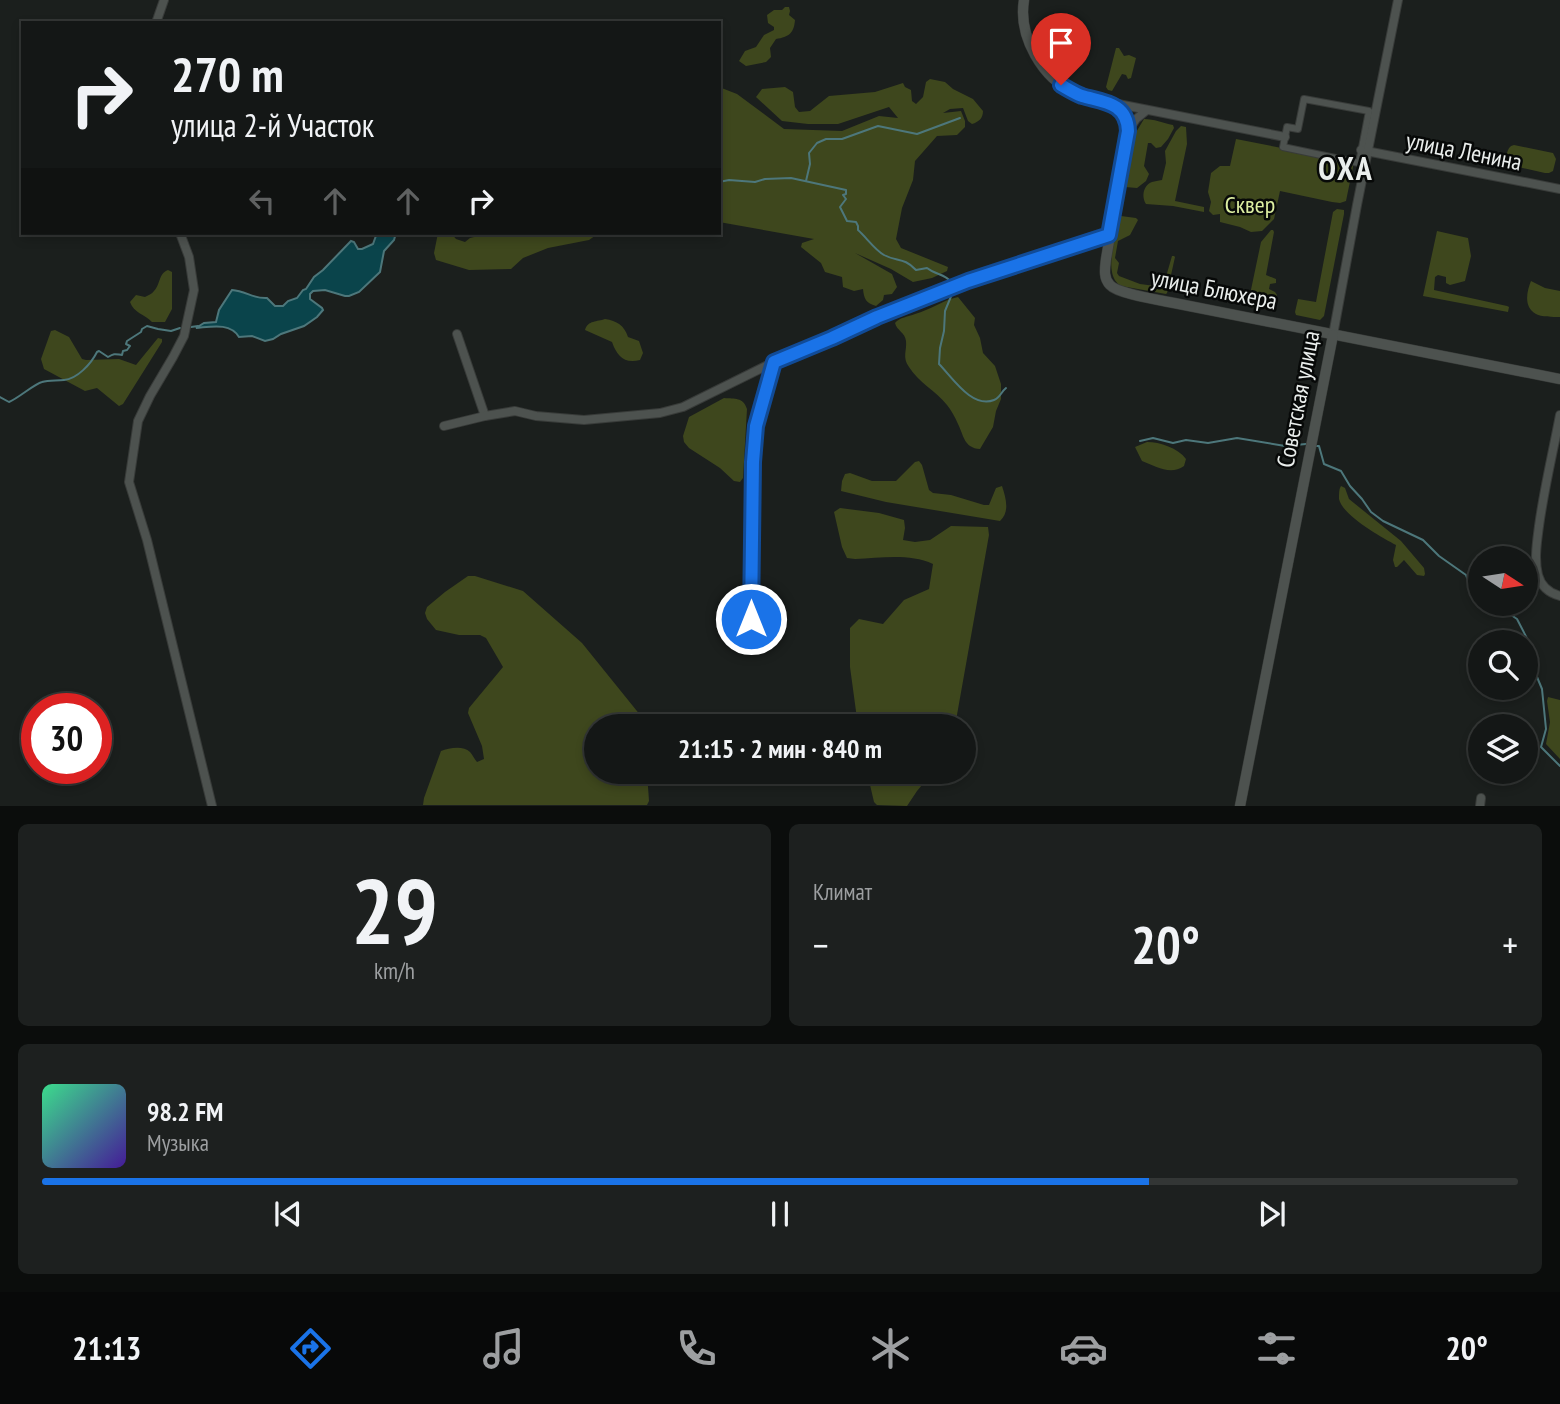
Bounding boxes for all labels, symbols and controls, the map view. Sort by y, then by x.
pin [1031,13,1091,85]
icon: arrive [1042,24,1080,62]
text: 270 m [171,42,284,106]
icon: right [56,49,147,140]
text: улица 2-й Участок [171,104,374,146]
street label: улица Ленина [1403,125,1525,177]
district label: ОХА [1318,147,1374,189]
icon: left [243,182,281,220]
icon: ahead [316,182,354,220]
icon: ahead [389,182,427,220]
icon: right [462,182,500,220]
park label: Сквер [1225,189,1275,220]
street label: улица Блюхера [1148,262,1280,316]
street label: Советская улица [1270,328,1326,470]
north arrow [1468,546,1538,616]
map controls [1468,546,1538,784]
position arrow [714,582,788,656]
button: search [1468,630,1538,700]
speed limit sign: 30 [21,693,112,784]
button: layers [1468,714,1538,784]
text: 21:15 · 2 мин · 840 m [678,732,882,765]
text: 29 [351,851,438,969]
text: Климат [813,877,872,906]
text: 20° [1131,911,1200,978]
text: − [813,920,829,969]
text: + [1502,920,1518,969]
text: km/h [374,956,415,985]
text: 98.2 FM [147,1095,223,1128]
text: Музыка [147,1128,209,1157]
icon: previous [269,1195,307,1233]
icon: pause [761,1195,799,1233]
icon: next [1253,1195,1291,1233]
icon: directions [286,1324,335,1373]
icon: music [479,1324,528,1373]
icon: phone [672,1324,721,1373]
icon: climate [866,1324,915,1373]
icon: car [1059,1324,1108,1373]
icon: filters [1252,1324,1301,1373]
text: 21:13 [72,1327,141,1369]
text: 20° [1446,1327,1488,1369]

